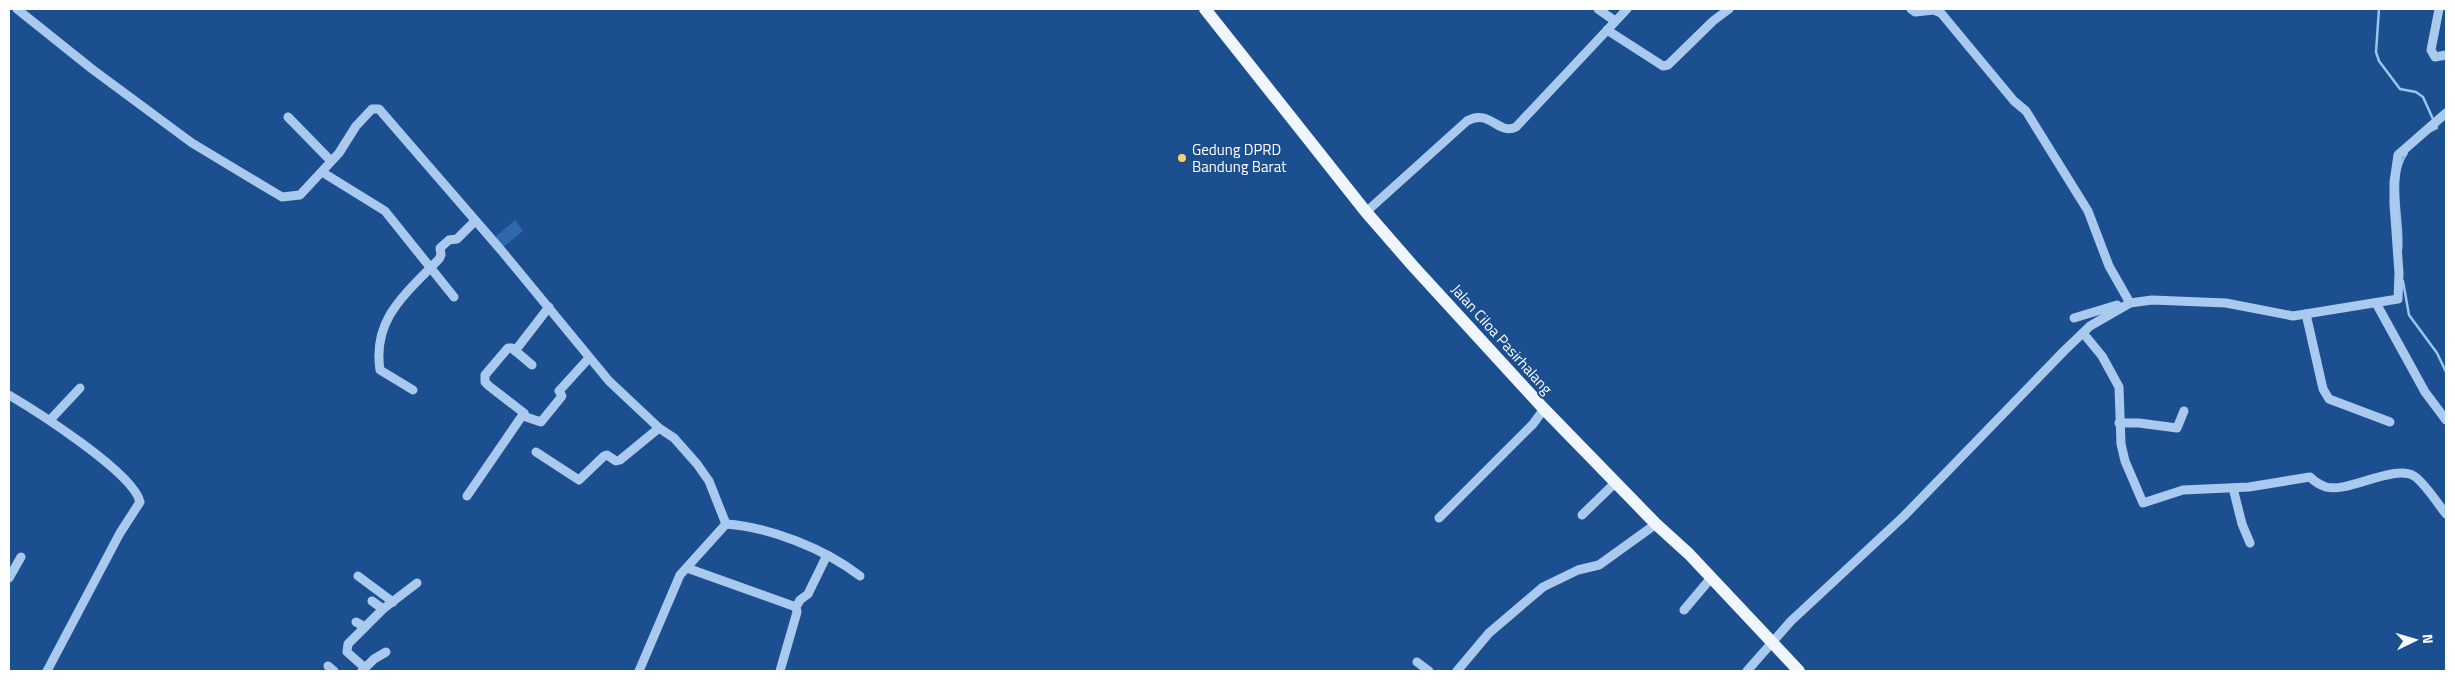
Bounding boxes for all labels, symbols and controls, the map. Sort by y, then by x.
place label: Gedung DPRD Bandung Barat [1192,138,1287,178]
marker: Gedung DPRD Bandung Barat [1176,152,1188,164]
street label: Jalan Ciloa Pasirhalang [1446,279,1558,400]
north arrow [2390,615,2440,665]
text: N [2418,633,2439,645]

